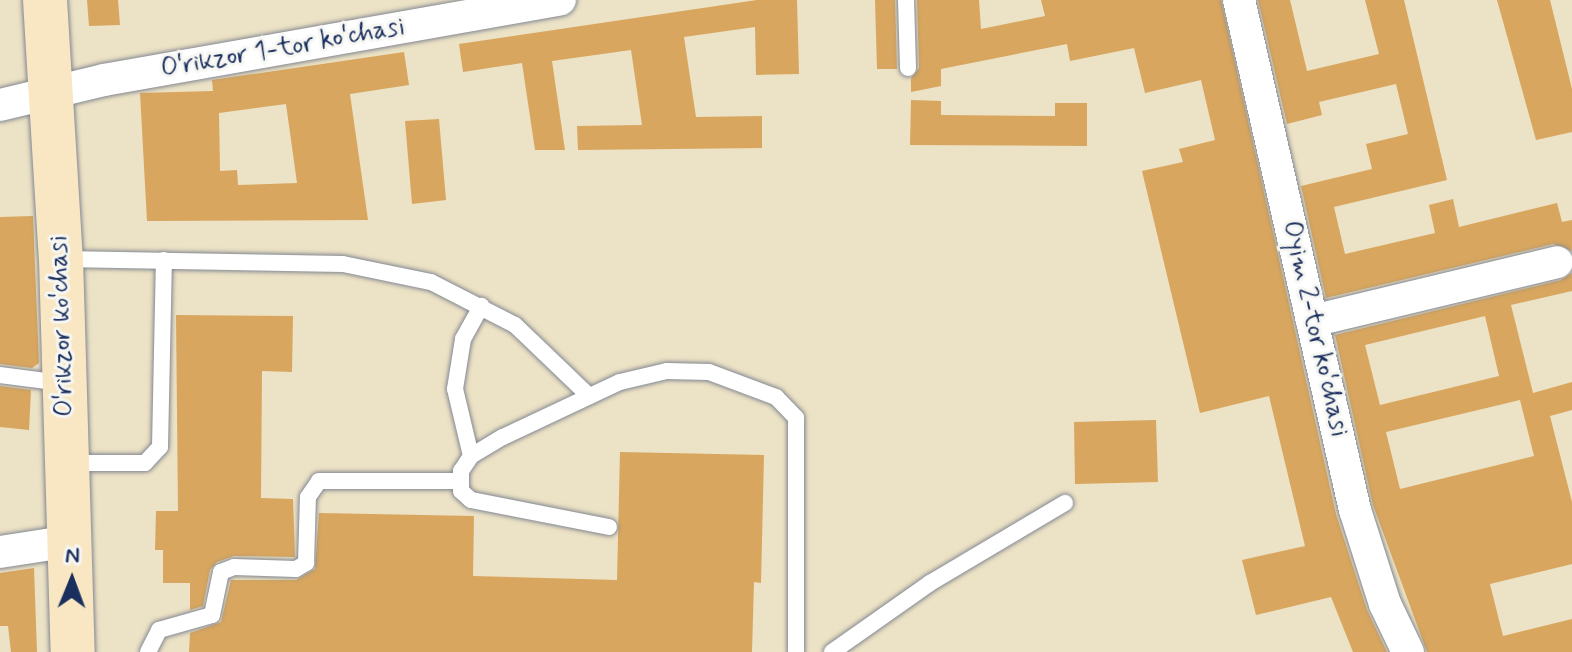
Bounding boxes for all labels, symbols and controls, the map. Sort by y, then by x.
street label: Oʻrikzor 1-tor koʻchasi [158,12,408,86]
street label: Oyim 2-tor koʻchasi [1274,218,1354,440]
street label: Oʻrikzor koʻchasi [44,235,82,417]
north arrow [32,540,112,620]
text: N [65,542,80,570]

